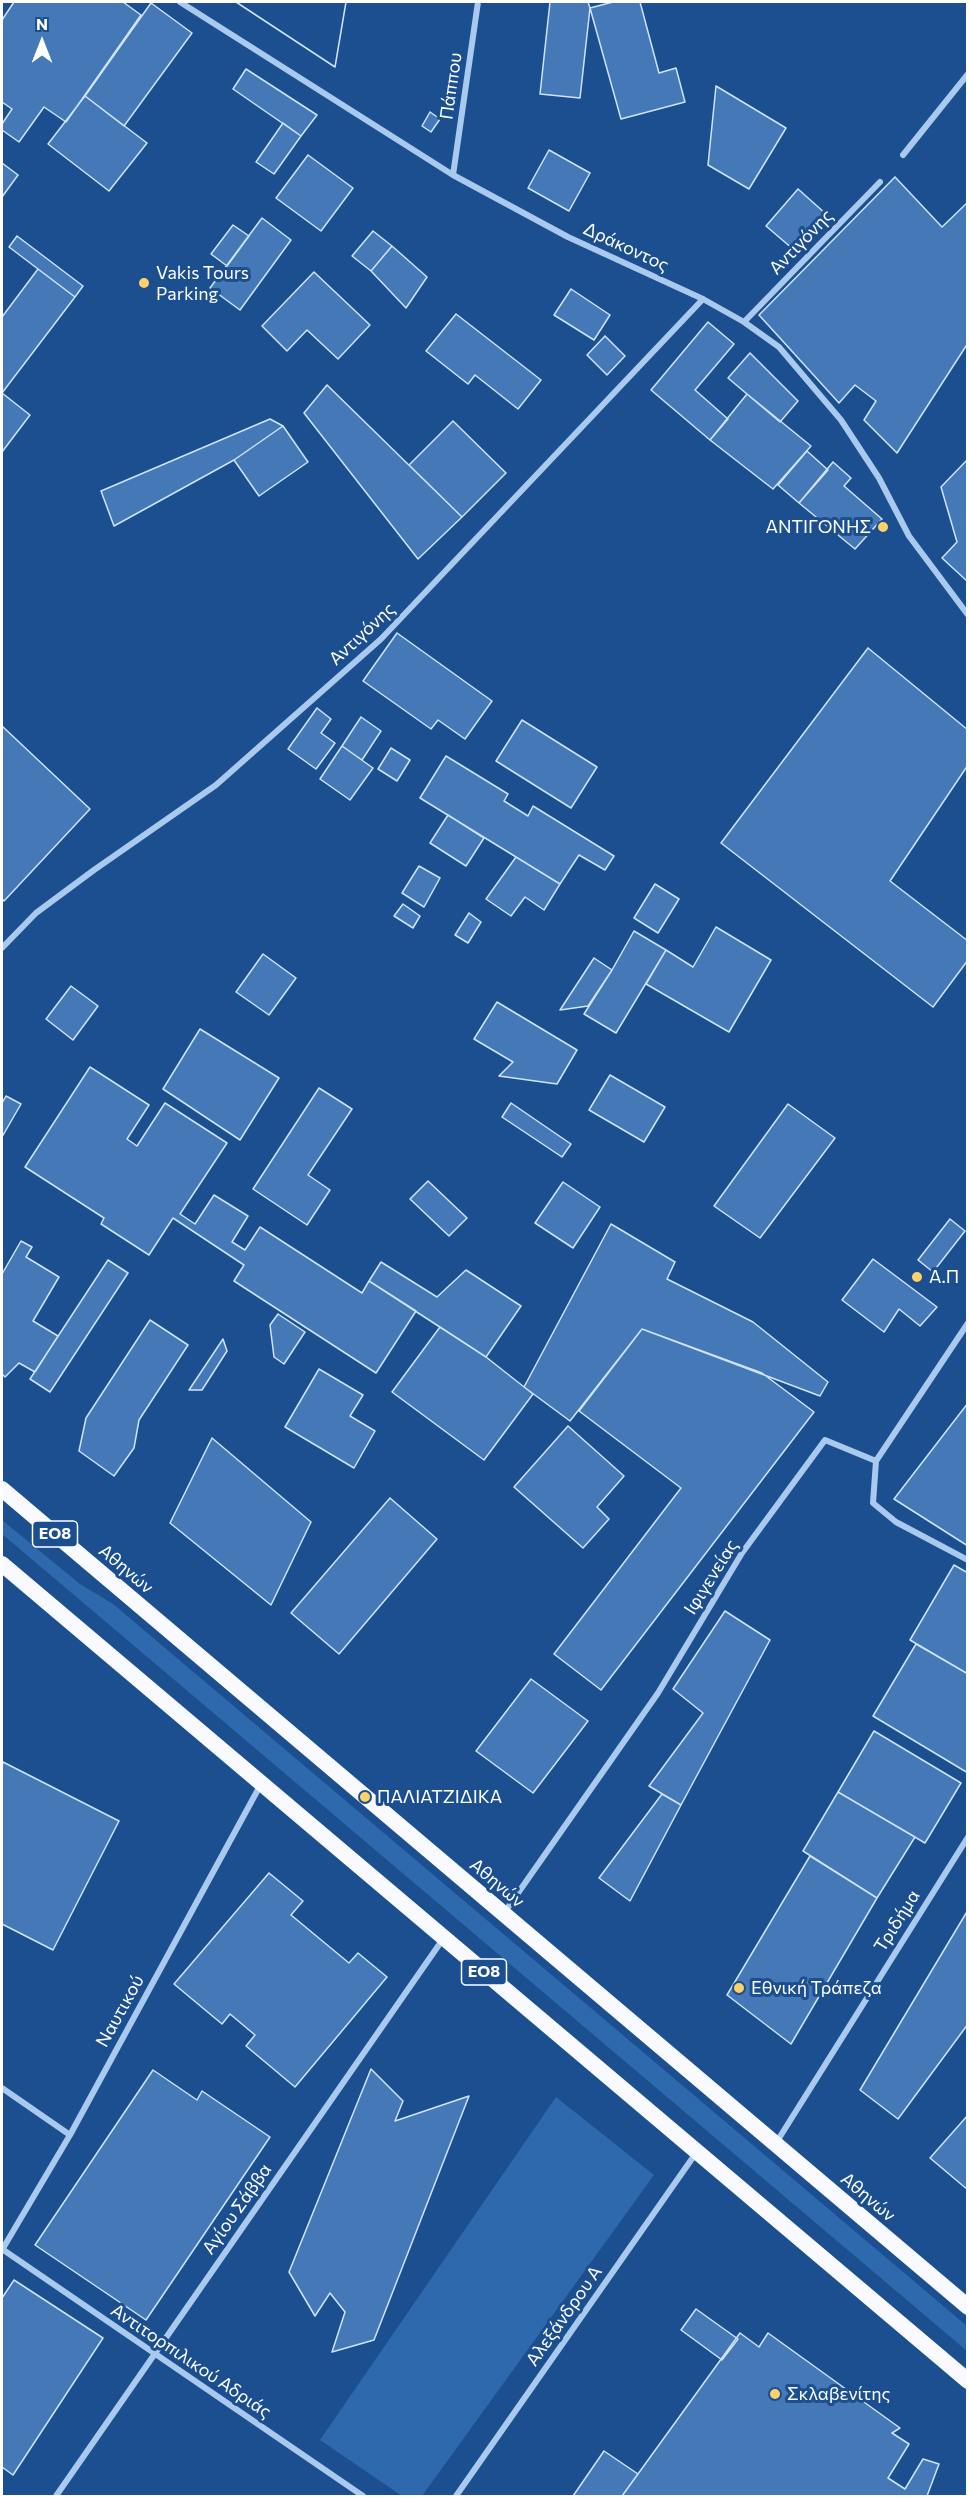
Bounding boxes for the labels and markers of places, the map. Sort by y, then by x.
place label: Vakis Tours Parking [156,262,249,304]
marker: Vakis Tours Parking [137,276,151,290]
place label: ΑΝΤΙΓΟΝΗΣ [765,516,871,538]
marker: ΑΝΤΙΓΟΝΗΣ [876,520,890,534]
place label: Α.Π [929,1266,959,1288]
marker: Α.Π [910,1270,924,1284]
place label: ΠΑΛΙΑΤΖΙΔΙΚΑ [377,1786,502,1808]
marker: ΠΑΛΙΑΤΖΙΔΙΚΑ [358,1790,372,1804]
place label: Εθνική Τράπεζα [751,1977,882,1999]
marker: Εθνική Τράπεζα [732,1981,746,1995]
place label: Σκλαβενίτης [787,2383,890,2405]
marker: Σκλαβενίτης [768,2387,782,2401]

